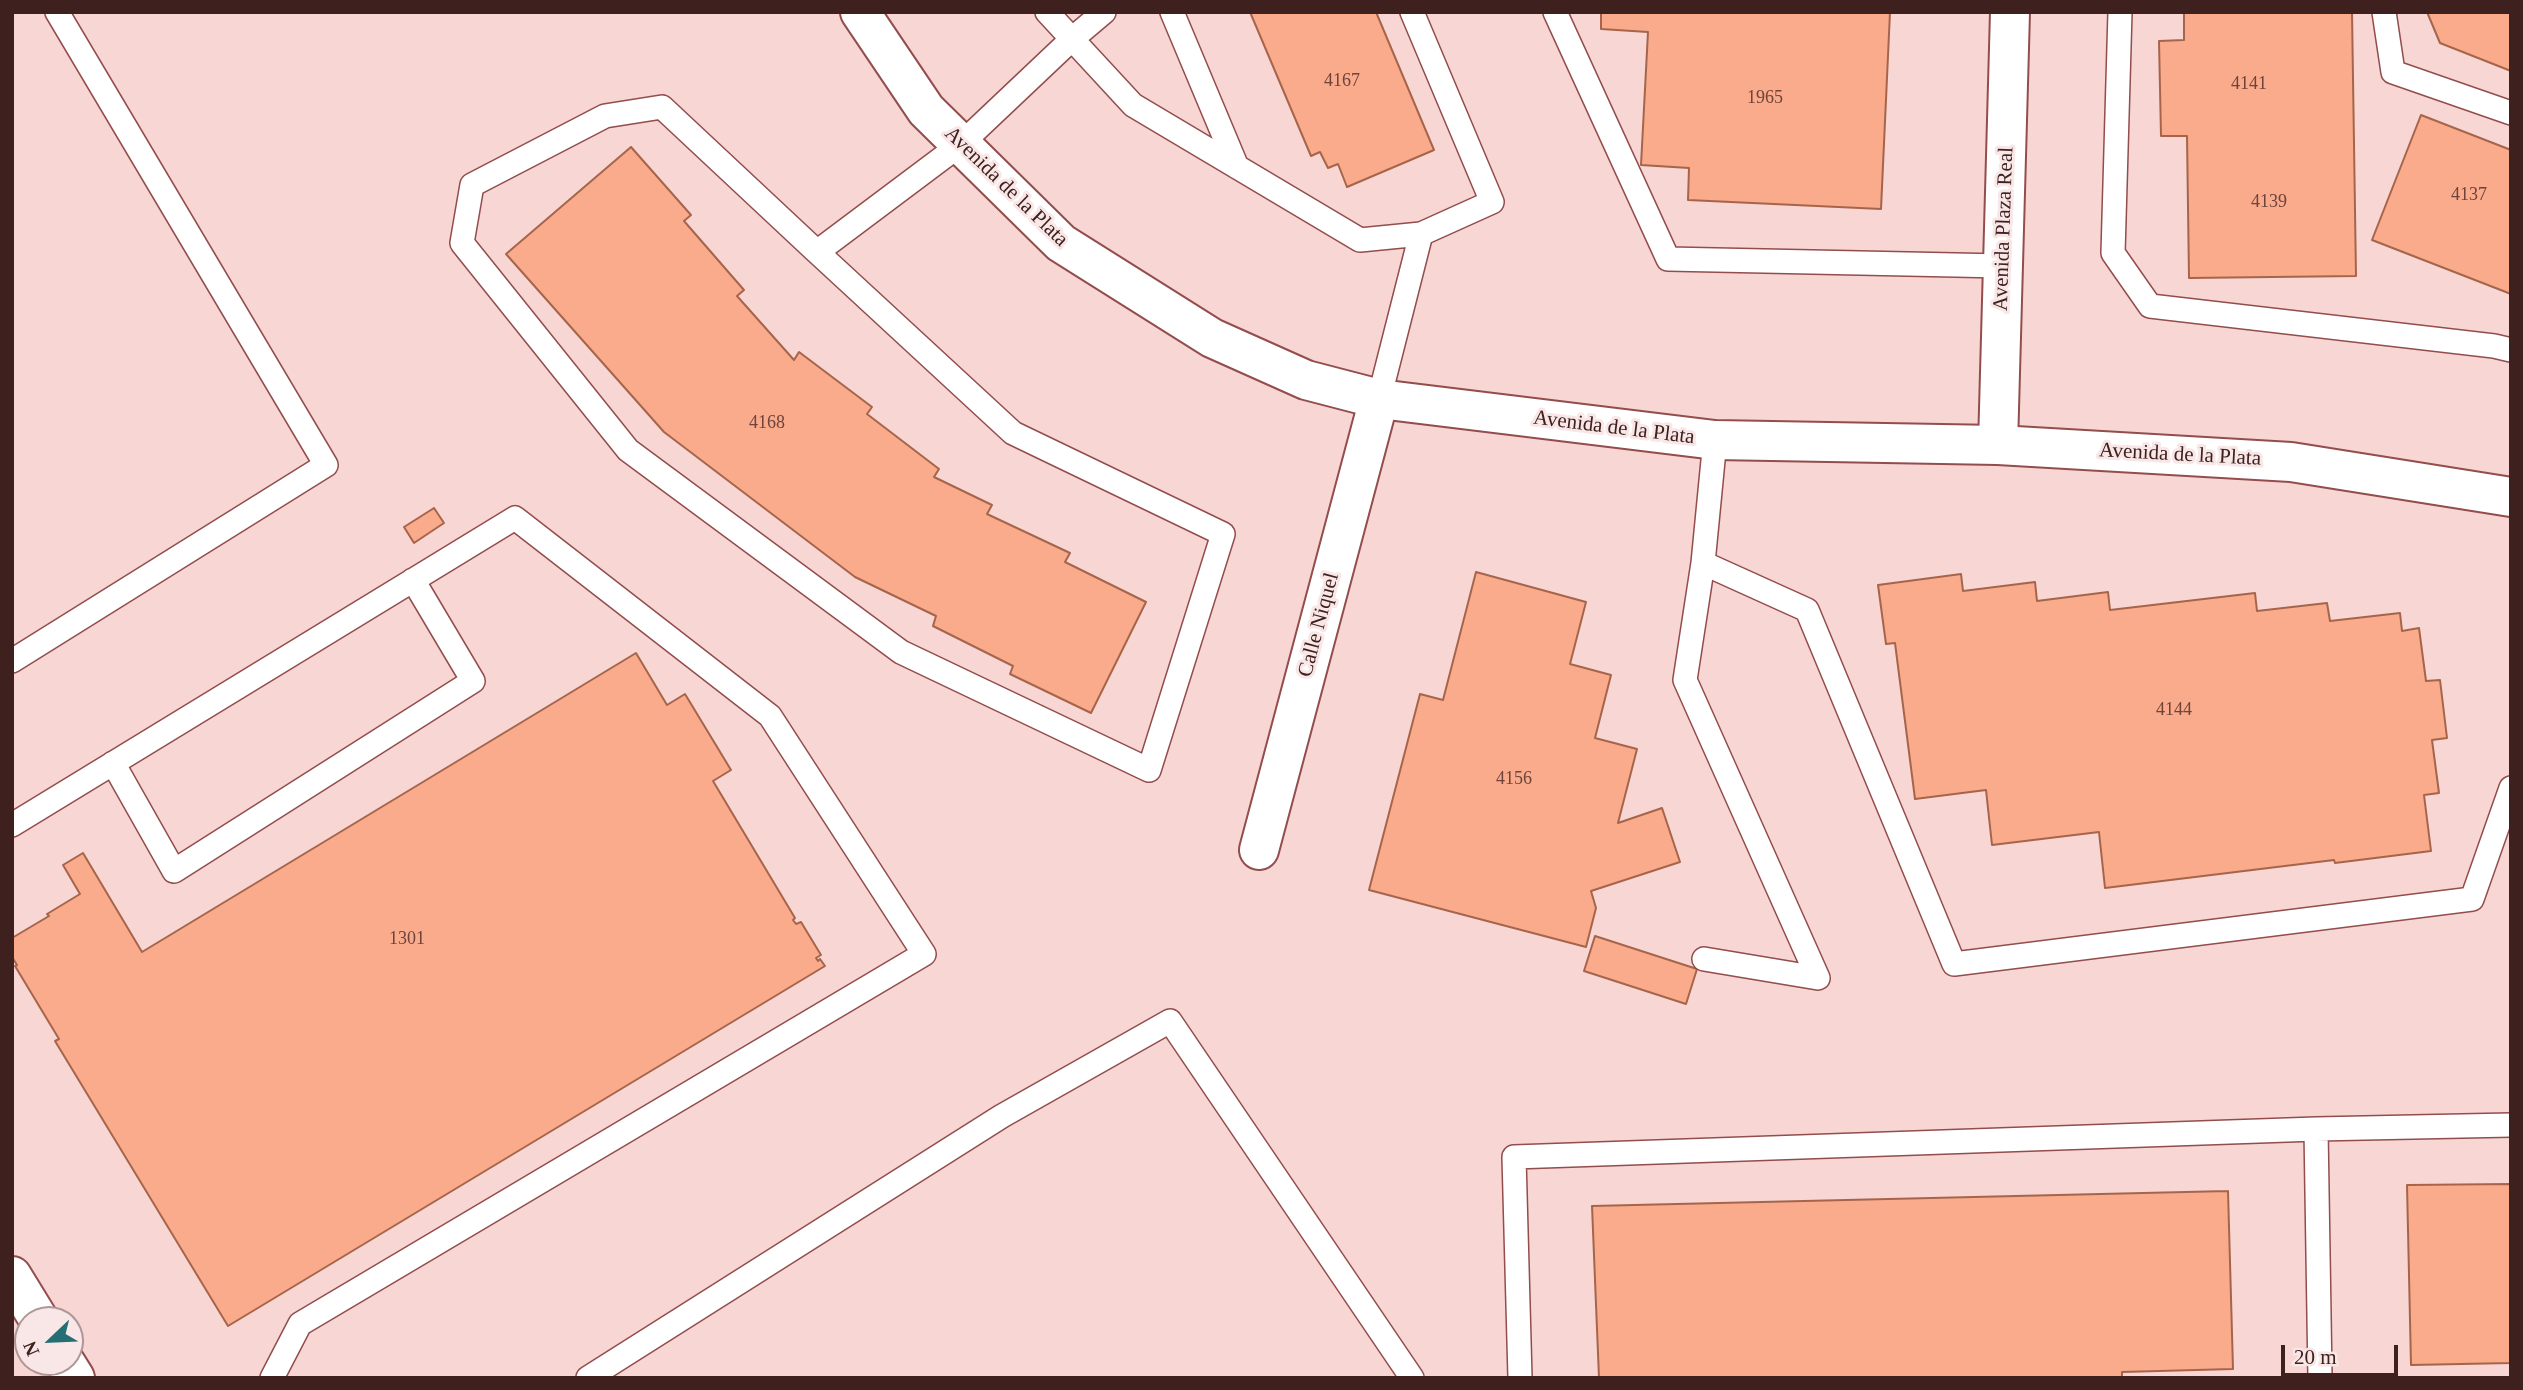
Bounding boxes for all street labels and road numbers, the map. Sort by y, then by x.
street label: Avenida de la Plata [939,122,1073,252]
street label: Avenida Plaza Real [1989,147,2019,311]
street label: Avenida de la Plata [1532,406,1696,450]
street label: Avenida de la Plata [2098,438,2262,472]
street label: Calle Niquel [1293,570,1345,680]

